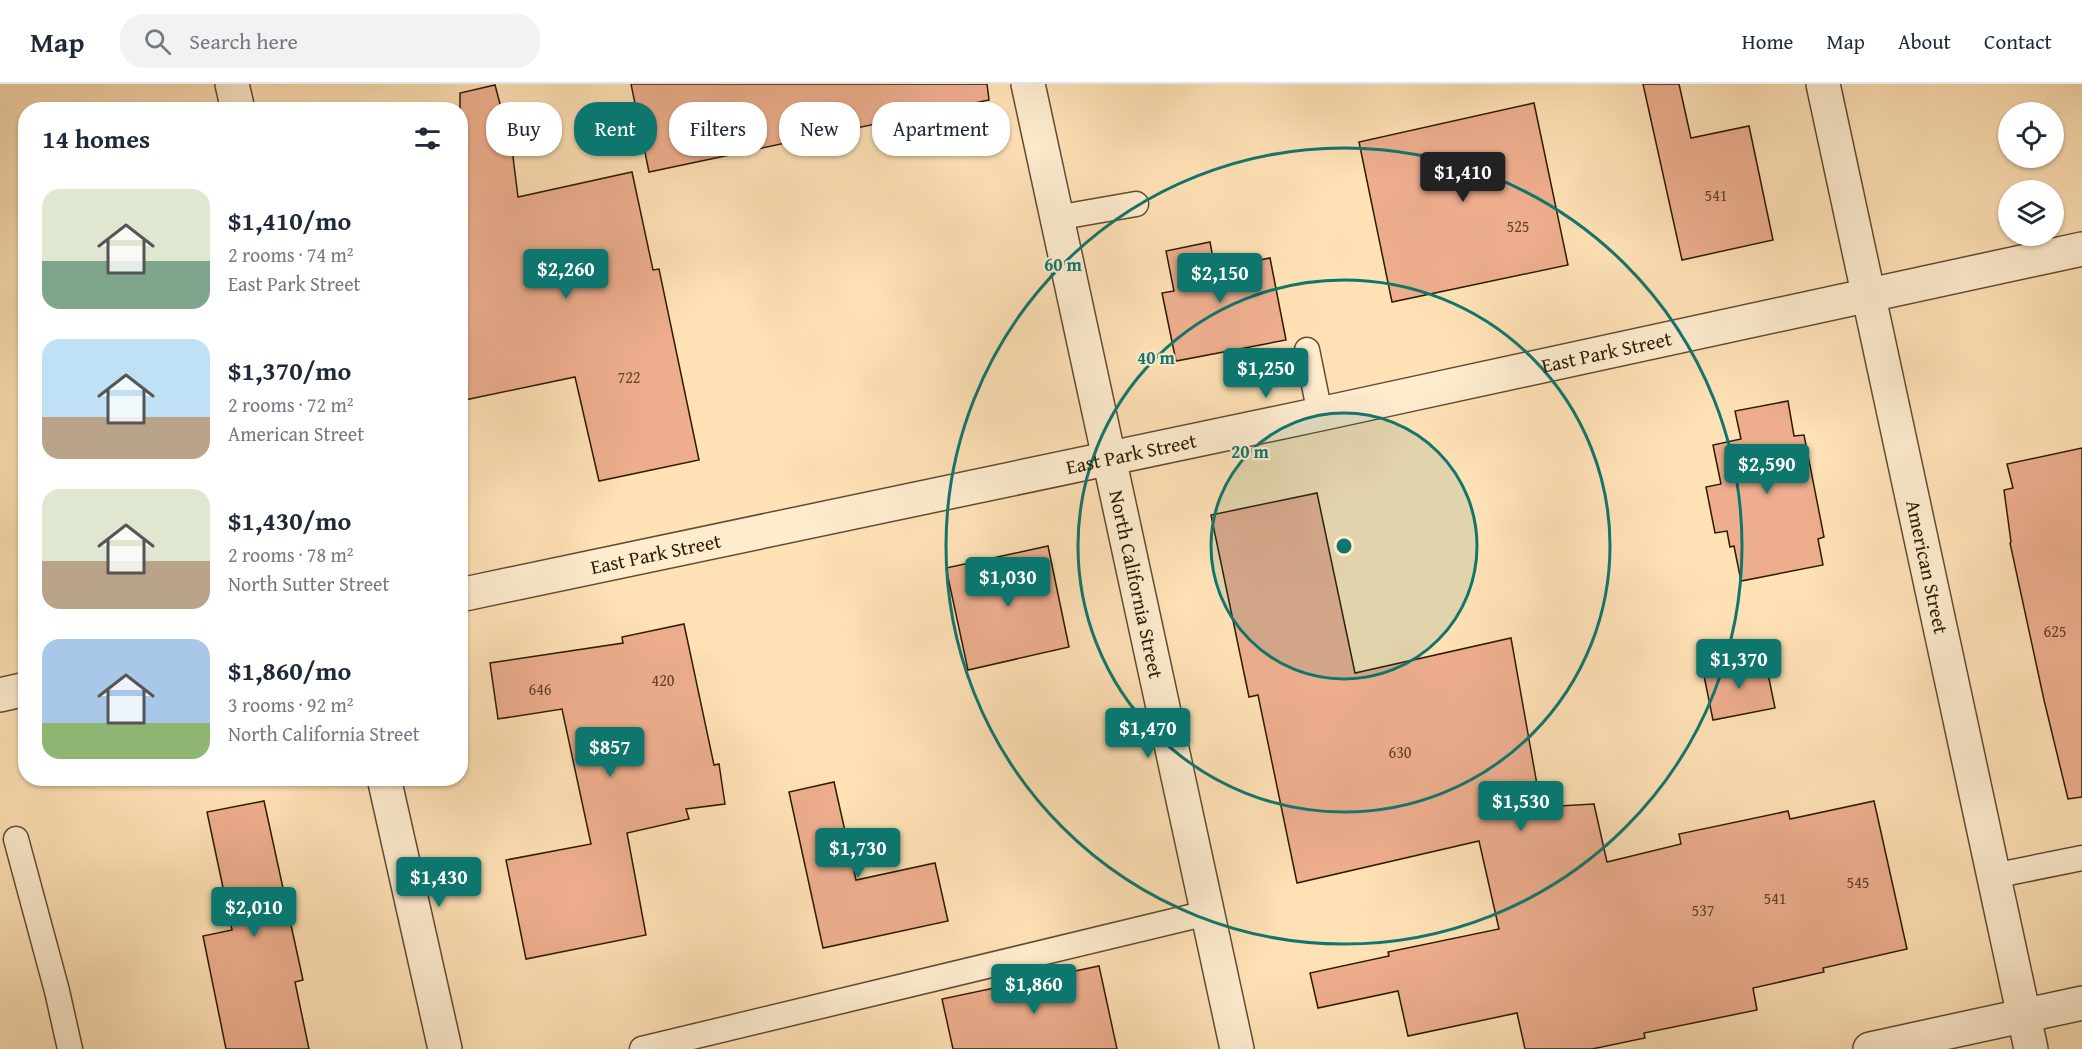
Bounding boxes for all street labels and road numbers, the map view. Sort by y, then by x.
street label: East Park Street [1539,323,1674,380]
street label: East Park Street [1063,425,1199,481]
street label: North California Street [1102,487,1171,681]
street label: American Street [1899,497,1956,637]
street label: East Park Street [588,525,724,581]

